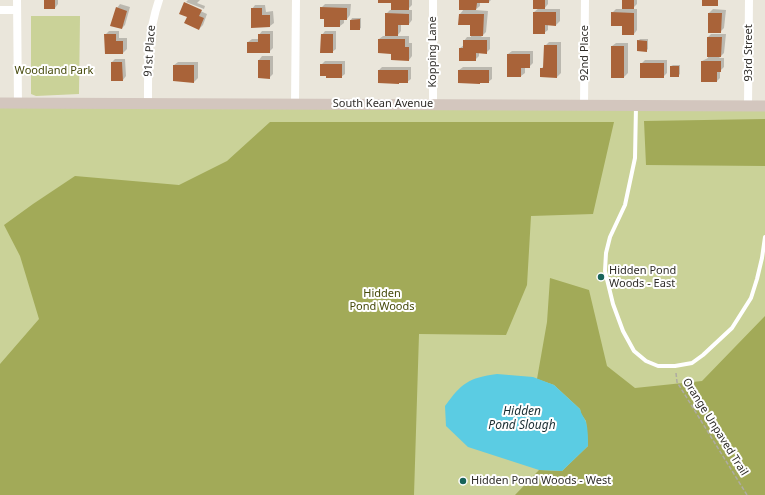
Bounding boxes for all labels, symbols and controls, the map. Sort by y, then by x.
street label: Kopping Lane [426,16,440,88]
street label: 93rd Street [742,24,756,82]
street label: 91st Place [142,25,158,77]
street label: 92nd Place [578,25,592,81]
park label: Woodland Park [15,64,93,78]
street label: South Kean Avenue [333,97,433,111]
place label: Hidden Pond Woods - East [609,264,676,290]
marker: Hidden Pond Woods - East [596,272,606,282]
park label: Hidden Pond Woods [349,287,415,313]
street label: Orange Unpaved Trail [680,376,750,478]
water label: Hidden Pond Slough [488,405,556,433]
place label: Hidden Pond Woods - West [471,474,611,488]
marker: Hidden Pond Woods - West [458,476,468,486]

